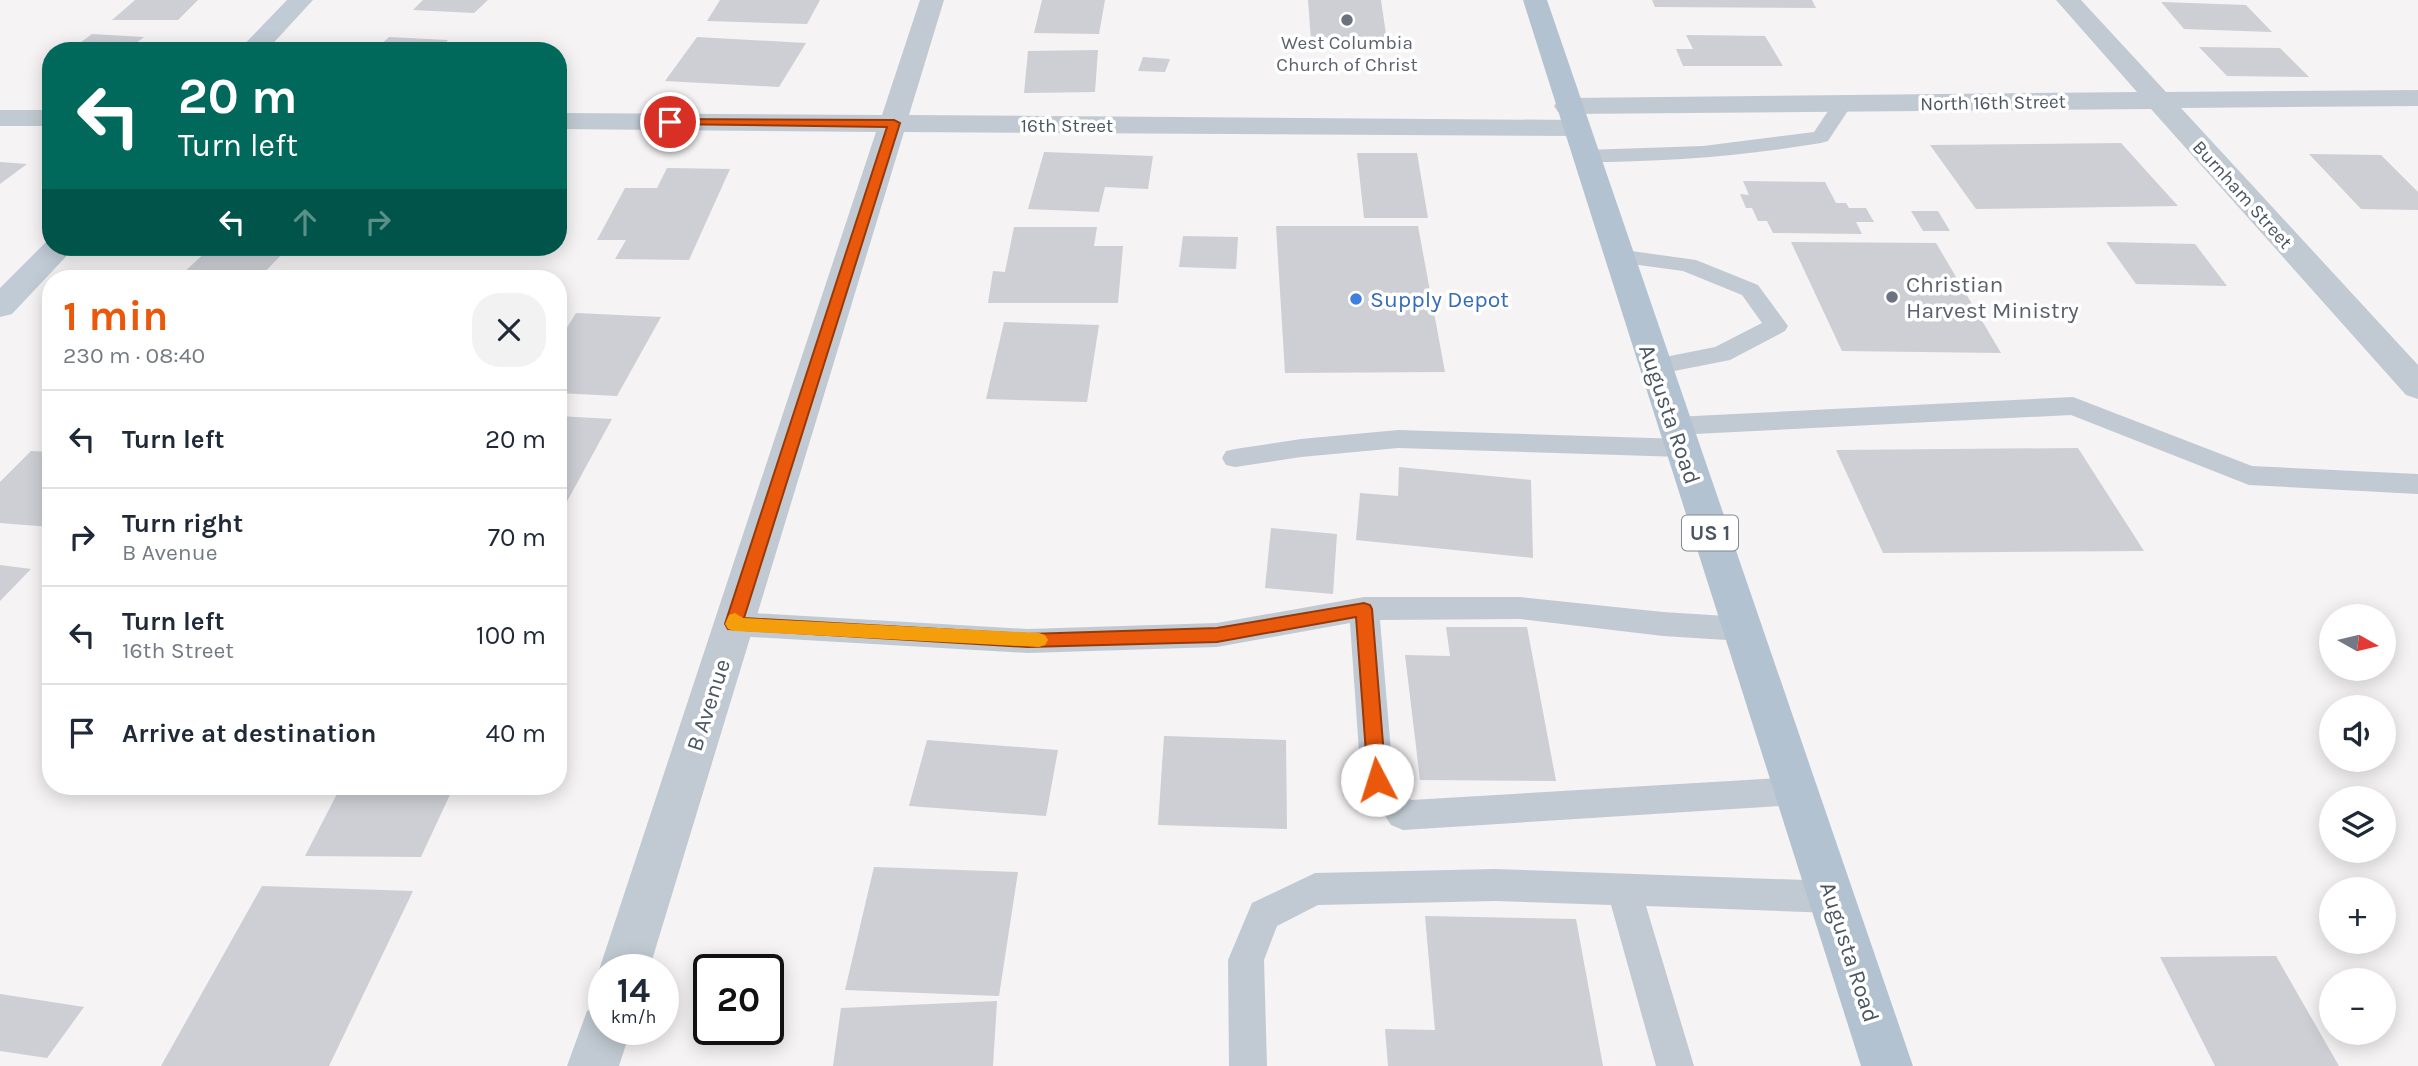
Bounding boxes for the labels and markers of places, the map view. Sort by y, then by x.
marker: West Columbia Church of Christ [1339,12,1355,28]
place label: West Columbia Church of Christ [1276,32,1418,76]
pin [640,92,700,152]
place label: Christian Harvest Ministry [1906,271,2079,324]
place label: Supply Depot [1370,286,1509,313]
marker: Christian Harvest Ministry [1884,289,1900,305]
marker: Supply Depot [1348,291,1364,307]

